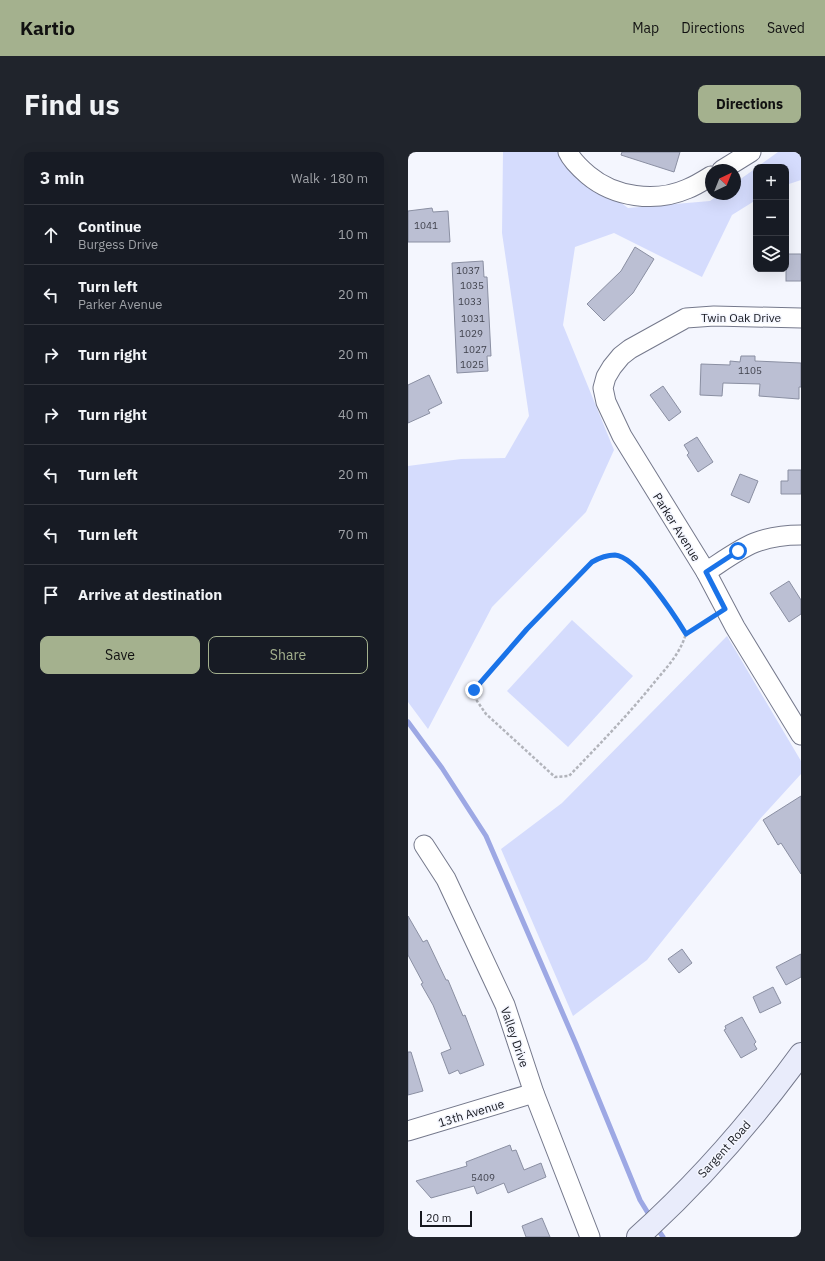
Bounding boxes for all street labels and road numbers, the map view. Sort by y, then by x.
street label: Twin Oak Drive [701,310,781,325]
street label: Parker Avenue [650,490,704,564]
street label: Valley Drive [498,1005,532,1070]
street label: 13th Avenue [436,1096,506,1130]
street label: Sargent Road [694,1117,754,1181]

